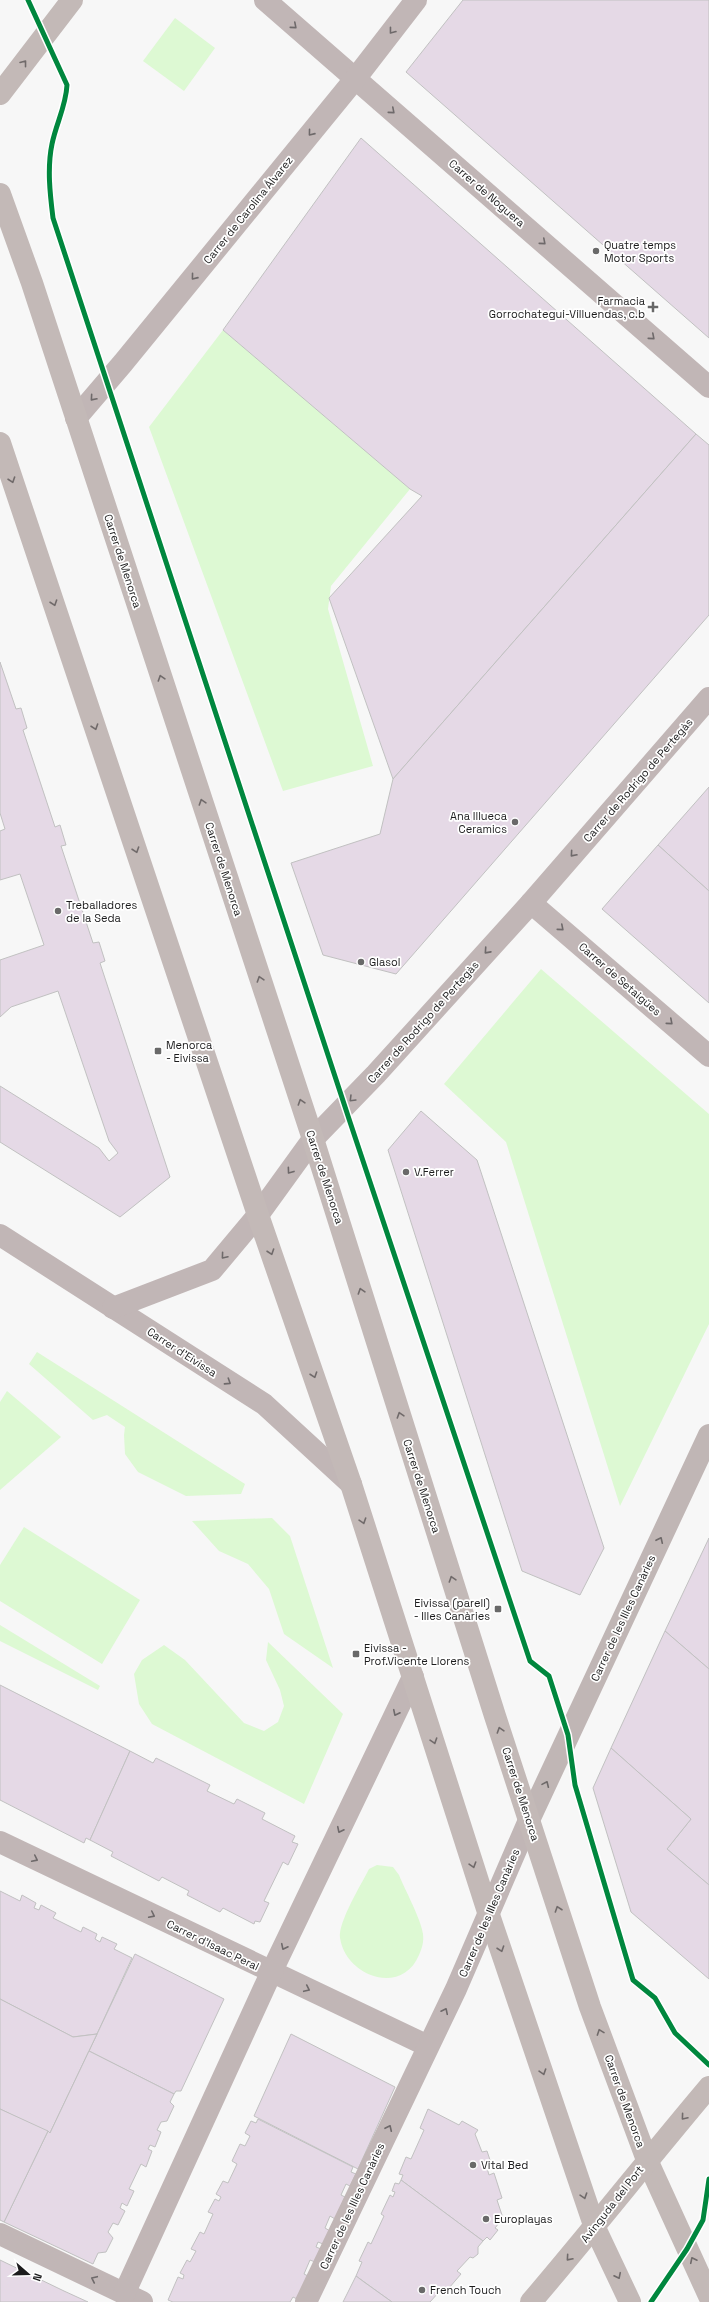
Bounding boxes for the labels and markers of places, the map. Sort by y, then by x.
place label: Quatre temps Motor Sports [604,238,676,265]
marker: Quatre temps Motor Sports [591,246,601,256]
place label: Farmacia Gorrochategui-Villuendas, c.b [489,294,646,321]
marker: Farmacia Gorrochategui-Villuendas, c.b [648,302,658,312]
place label: Ana Illueca Ceramics [450,809,508,836]
marker: Ana Illueca Ceramics [510,817,520,827]
place label: Treballadores de la Seda [66,898,137,925]
marker: Treballadores de la Seda [53,906,63,916]
place label: Glasol [369,955,401,969]
marker: Glasol [356,957,366,967]
place label: Menorca - Eivissa [166,1038,213,1065]
marker: Menorca - Eivissa [153,1046,163,1056]
place label: V.Ferrer [414,1165,454,1179]
marker: V.Ferrer [401,1167,411,1177]
place label: Eivissa (parell) - Illes Canàries [414,1596,490,1623]
marker: Eivissa (parell) - Illes Canàries [493,1604,503,1614]
place label: Eivissa - Prof.Vicente Llorens [364,1641,469,1668]
marker: Eivissa - Prof.Vicente Llorens [351,1649,361,1659]
place label: Vital Bed [481,2158,528,2172]
marker: Vital Bed [468,2160,478,2170]
place label: Europlayas [494,2212,553,2226]
marker: Europlayas [481,2214,491,2224]
place label: French Touch [430,2283,501,2297]
marker: French Touch [417,2285,427,2295]

